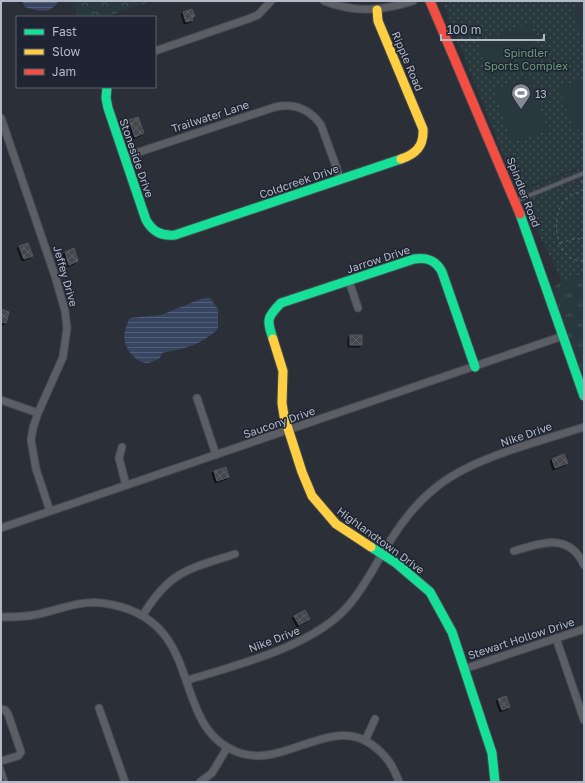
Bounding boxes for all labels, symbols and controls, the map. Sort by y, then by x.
legend [16,16,156,88]
scale bar [441,16,544,42]
text: 100 m [447,22,481,37]
text: Fast [52,24,77,39]
street label: Ripple Road [390,29,426,93]
text: Slow [52,44,80,59]
park label: Spindler Sports Complex [484,46,568,72]
text: Jam [52,64,76,79]
sports icon: 13 [510,82,532,110]
place label: 13 [535,87,547,100]
street label: Trailwater Lane [170,97,250,135]
street label: Stoneside Drive [117,117,157,199]
street label: Spindler Road [505,155,543,229]
street label: Coldcreek Drive [257,161,341,201]
street label: Jarrow Drive [345,243,411,275]
street label: Jeffey Drive [51,244,81,308]
street label: Saucony Drive [241,404,317,440]
street label: Nike Drive [498,419,554,449]
street label: Highlandtown Drive [335,504,427,576]
street label: Stewart Hollow Drive [466,615,576,661]
street label: Nike Drive [247,623,301,655]

